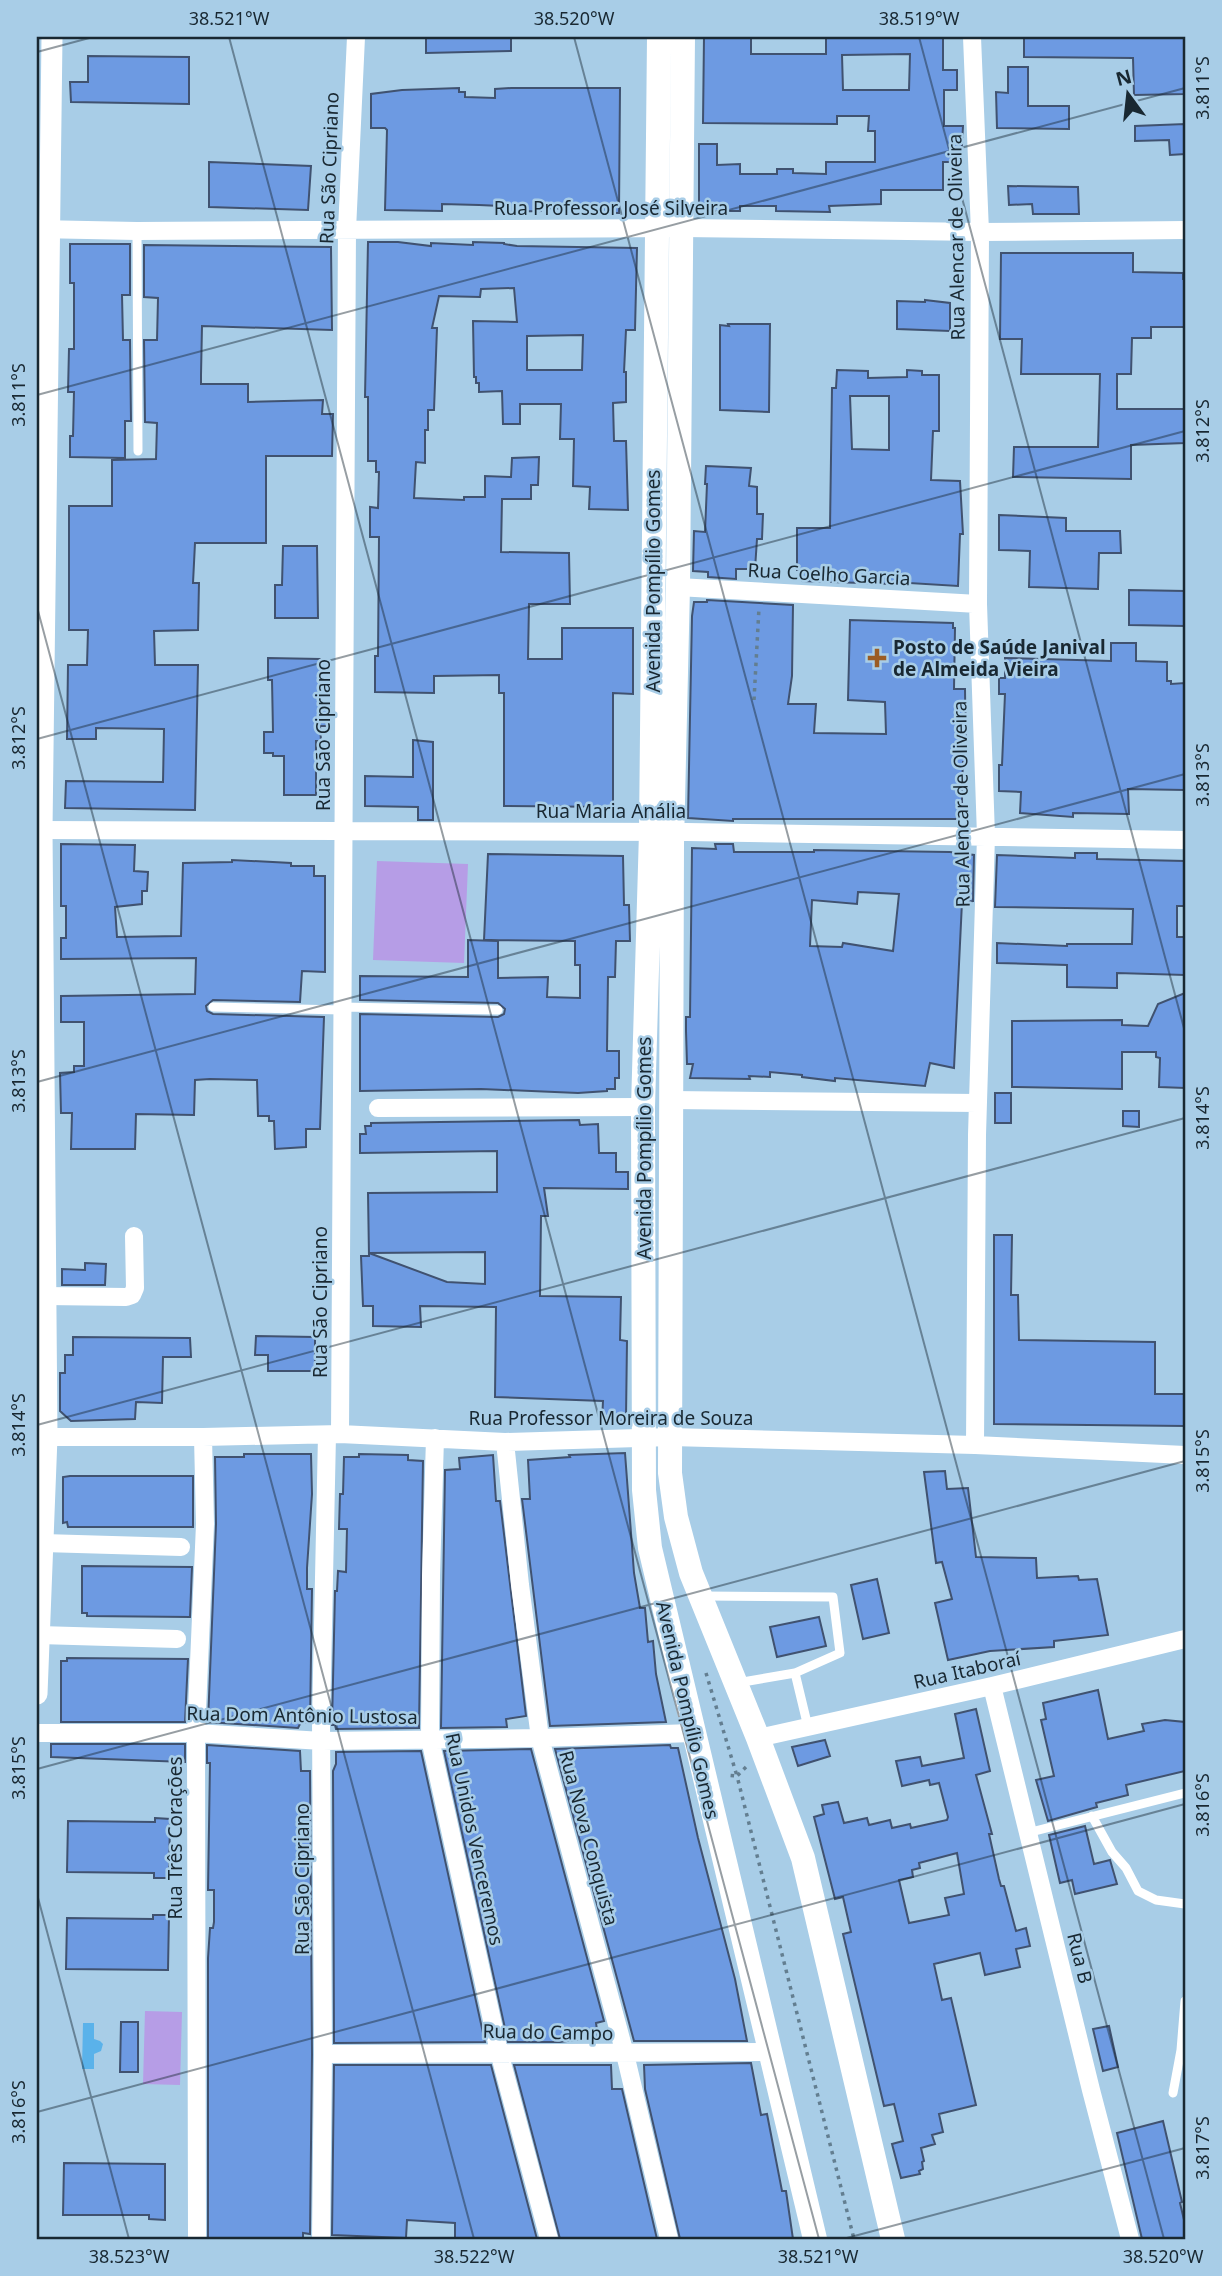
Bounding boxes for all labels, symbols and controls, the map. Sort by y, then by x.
text: 38.521°W [189,6,270,30]
text: 38.520°W [534,6,615,30]
text: 38.519°W [879,6,960,30]
text: 3.811°S [1190,56,1214,120]
north arrow [1092,60,1162,130]
text: N [1113,63,1134,92]
street label: Rua São Cipriano [313,92,345,244]
street label: Rua Alencar de Oliveira [941,133,971,341]
street label: Rua Professor José Silveira [494,195,728,221]
text: 3.811°S [6,363,30,427]
text: 3.812°S [1190,399,1214,463]
street label: Avenida Pompílio Gomes [640,470,666,692]
street label: Rua Coelho Garcia [747,557,911,591]
place label: Posto de Saúde Janival de Almeida Vieira [893,634,1106,682]
marker: Posto de Saúde Janival de Almeida Vieira [867,648,887,668]
street label: Rua São Cipriano [310,659,336,811]
street label: Rua Alencar de Oliveira [946,700,976,908]
text: 3.812°S [6,706,30,770]
text: 3.813°S [1190,743,1214,807]
street label: Rua Maria Anália [536,798,686,824]
street label: Avenida Pompílio Gomes [631,1037,657,1259]
text: 3.813°S [6,1049,30,1113]
text: 3.814°S [1190,1086,1214,1150]
street label: Rua São Cipriano [307,1226,333,1378]
text: 3.814°S [6,1393,30,1457]
street label: Rua Professor Moreira de Souza [469,1405,753,1431]
text: 3.815°S [1190,1429,1214,1493]
street label: Avenida Pompílio Gomes [650,1598,726,1822]
street label: Rua Itaboraí [911,1645,1024,1695]
street label: Rua Dom Antônio Lustosa [186,1700,418,1730]
street label: Rua Unidos Venceremos [440,1730,510,1948]
text: 3.815°S [6,1736,30,1800]
street label: Rua Nova Conquista [553,1748,625,1928]
street label: Rua Três Corações [162,1756,188,1920]
text: 3.816°S [1190,1773,1214,1837]
street label: Rua São Cipriano [289,1803,315,1955]
street label: Rua B [1061,1930,1099,1986]
street label: Rua do Campo [482,2018,614,2046]
text: 3.816°S [6,2080,30,2144]
text: 3.817°S [1190,2116,1214,2180]
text: 38.523°W [89,2244,170,2268]
text: 38.522°W [434,2244,515,2268]
text: 38.521°W [778,2244,859,2268]
text: 38.520°W [1123,2244,1204,2268]

